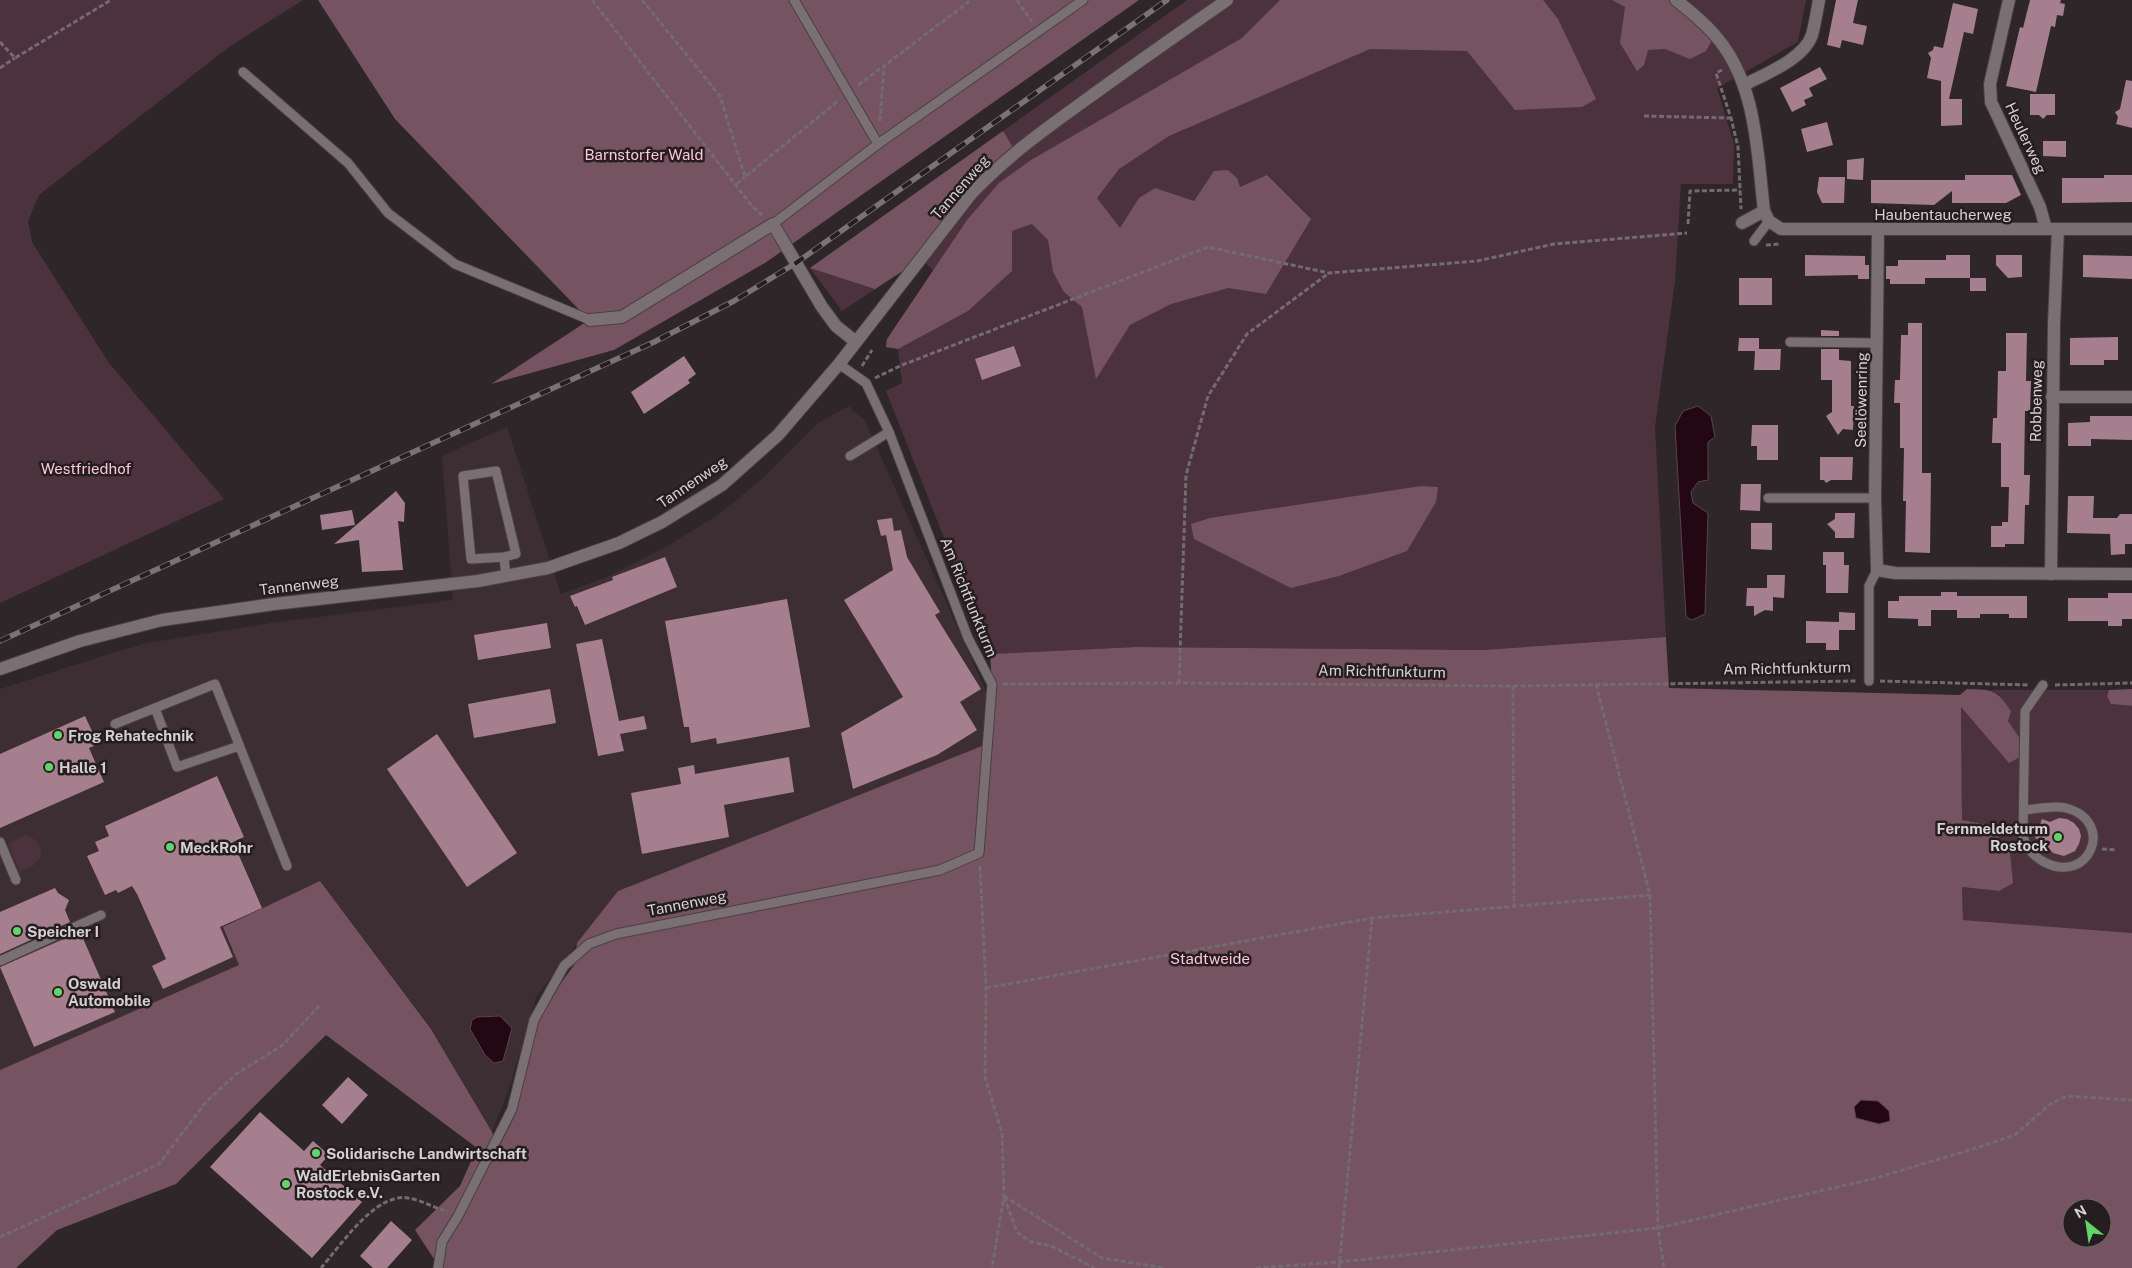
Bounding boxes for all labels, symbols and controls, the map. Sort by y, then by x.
street label: Heulerweg [2002,100,2050,176]
park label: Barnstorfer Wald [585,146,703,163]
street label: Tannenweg [927,151,993,223]
street label: Haubentaucherweg [1874,206,2012,223]
street label: Seelöwenring [1852,352,1870,448]
street label: Robbenweg [2027,360,2045,442]
street label: Tannenweg [654,453,730,511]
park label: Westfriedhof [41,460,131,477]
street label: Am Richtfunkturm [937,535,1001,659]
street label: Tannenweg [258,572,340,598]
street label: Am Richtfunkturm [1723,658,1851,678]
street label: Am Richtfunkturm [1318,661,1446,681]
place label: Frog Rehatechnik [68,727,194,744]
marker: Frog Rehatechnik [52,729,64,741]
place label: Halle 1 [59,759,107,776]
marker: Halle 1 [43,761,55,773]
place label: Fernmeldeturm Rostock [1937,820,2048,854]
marker: Fernmeldeturm Rostock [2052,831,2064,843]
place label: MeckRohr [180,839,253,856]
marker: MeckRohr [164,841,176,853]
street label: Tannenweg [646,887,728,919]
place label: Speicher I [27,923,99,940]
marker: Speicher I [11,925,23,937]
park label: Stadtweide [1170,950,1250,967]
place label: Oswald Automobile [68,975,151,1009]
marker: Oswald Automobile [52,986,64,998]
place label: Solidarische Landwirtschaft [326,1145,527,1162]
marker: Solidarische Landwirtschaft [310,1147,322,1159]
place label: WaldErlebnisGarten Rostock e.V. [296,1167,440,1201]
marker: WaldErlebnisGarten Rostock e.V. [280,1178,292,1190]
north arrow [2062,1198,2112,1248]
text: N [2072,1202,2089,1221]

